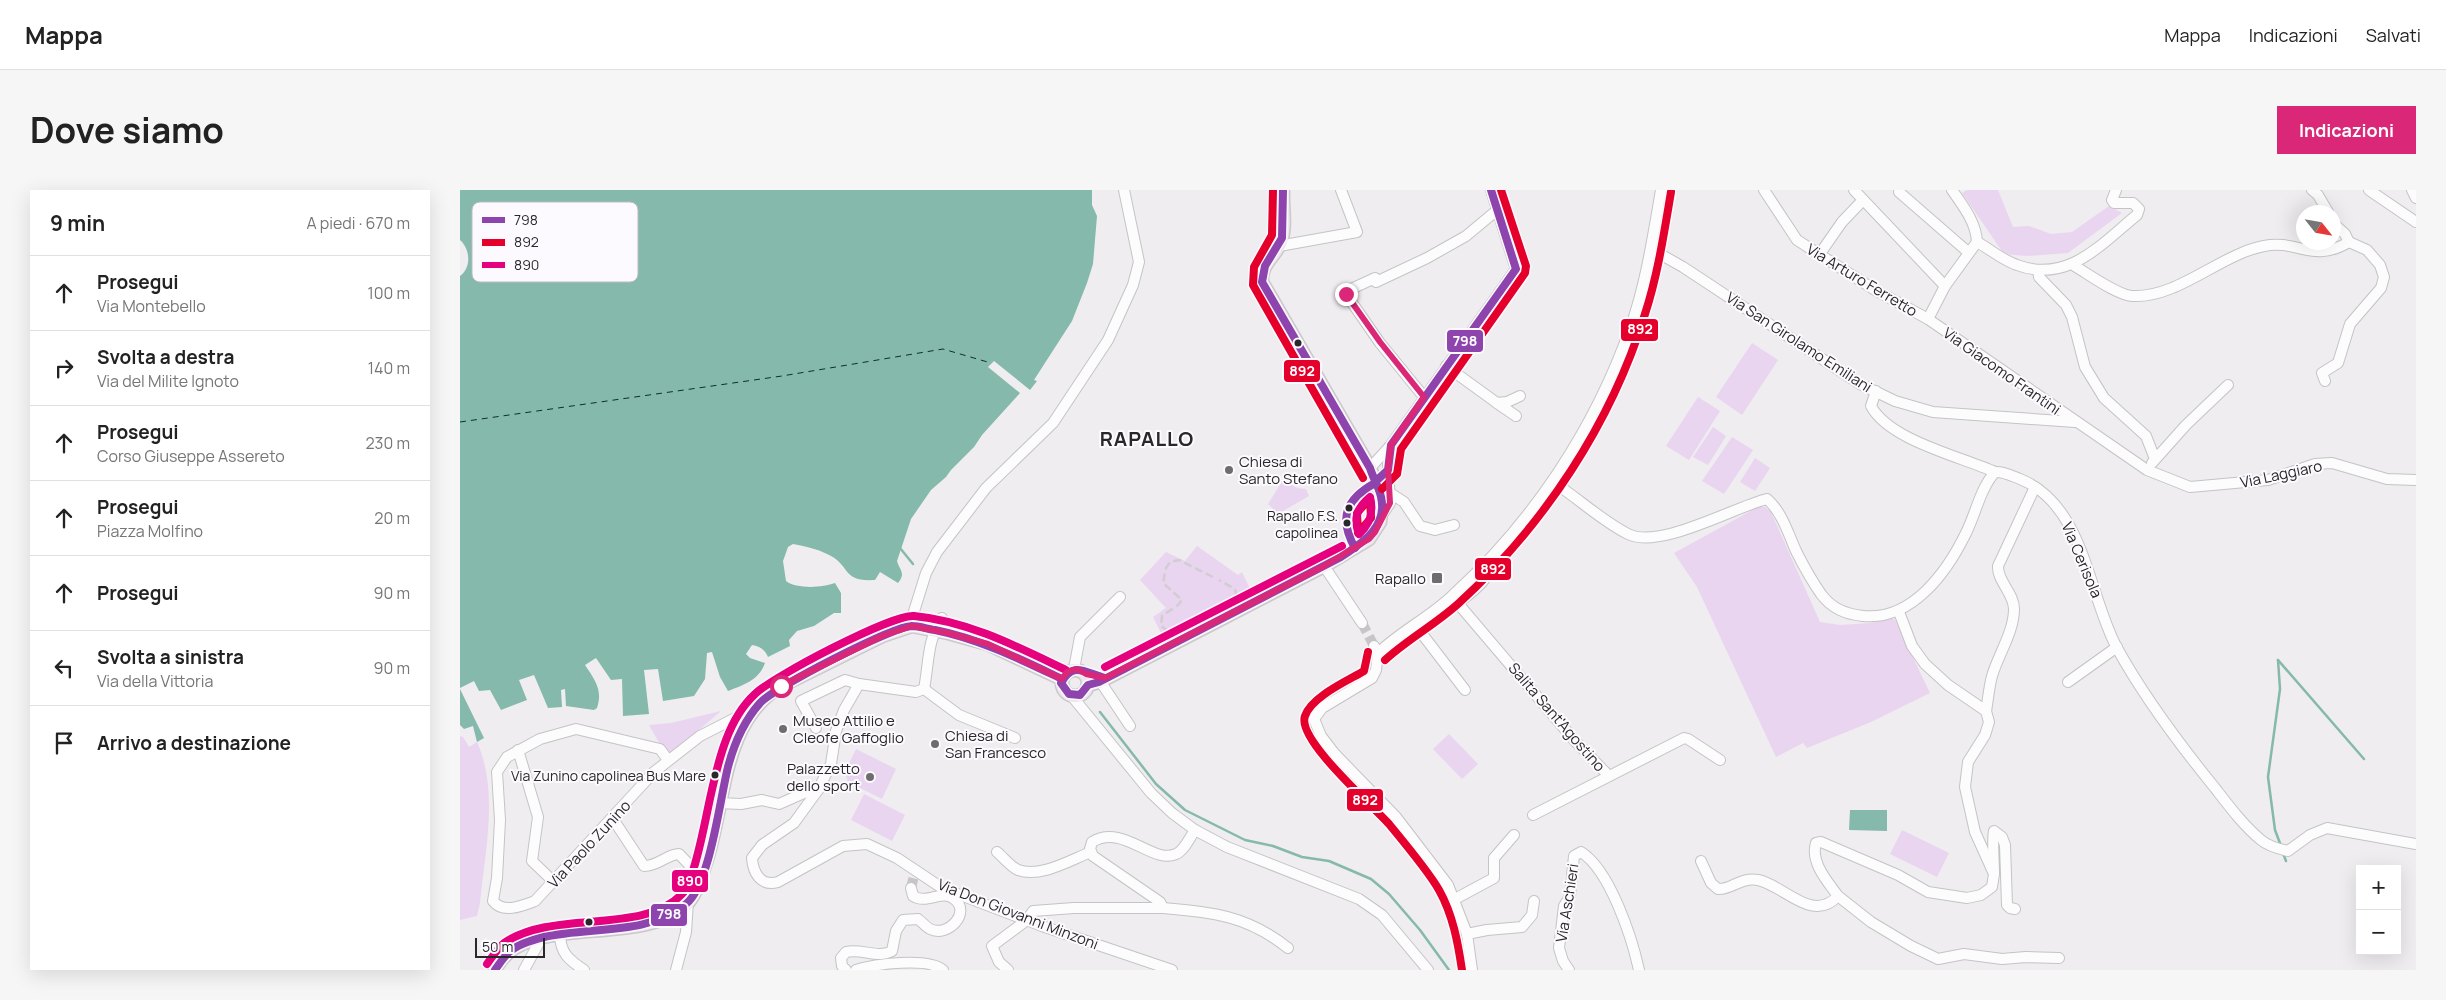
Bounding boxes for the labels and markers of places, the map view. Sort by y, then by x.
unlabelled marker [1293,338,1303,348]
place label: Chiesa di Santo Stefano [1239,451,1338,489]
marker: Chiesa di Santo Stefano [1223,464,1235,476]
unlabelled marker [1344,503,1354,513]
place label: Rapallo F.S. capolinea [1267,506,1338,542]
marker: Rapallo F.S. capolinea [1342,518,1352,528]
place label: Rapallo [1375,568,1426,589]
marker: Rapallo [1430,571,1444,585]
place label: Museo Attilio e Cleofe Gaffoglio [793,710,904,748]
marker: Museo Attilio e Cleofe Gaffoglio [777,723,789,735]
place label: Chiesa di San Francesco [945,725,1046,763]
marker: Chiesa di San Francesco [929,738,941,750]
place label: Palazzetto dello sport [786,758,860,796]
place label: Via Zunino capolinea Bus Mare [511,766,706,785]
marker: Via Zunino capolinea Bus Mare [710,770,720,780]
marker: Palazzetto dello sport [864,771,876,783]
unlabelled marker [584,917,594,927]

